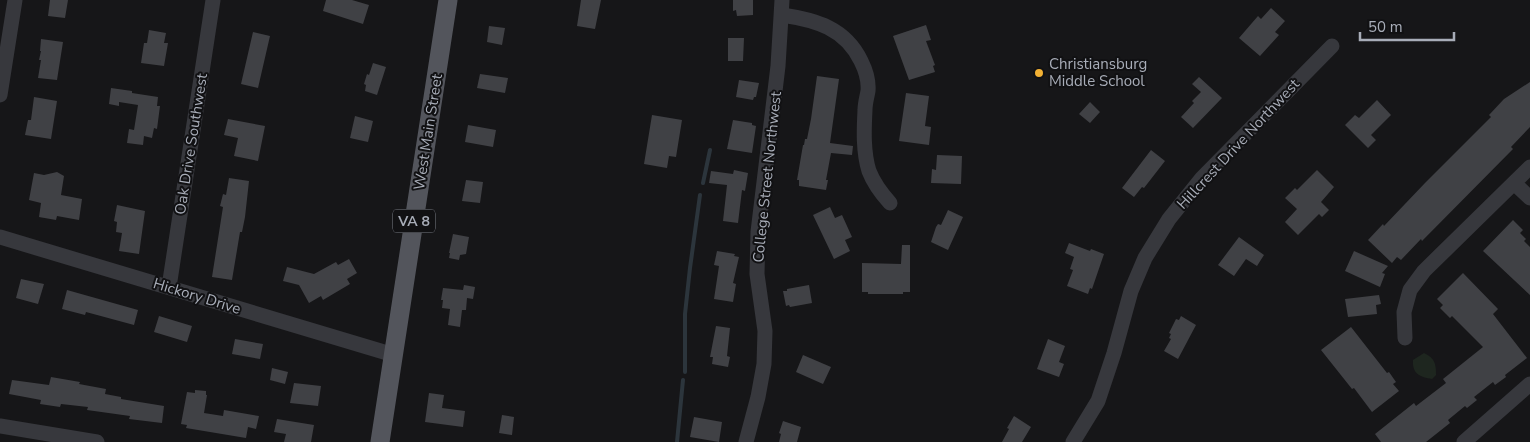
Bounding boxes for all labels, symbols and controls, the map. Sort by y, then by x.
scale bar [1360,10,1454,42]
text: 50 m [1368,17,1403,37]
place label: Christiansburg Middle School [1049,54,1147,91]
marker: Christiansburg Middle School [1033,67,1045,79]
street label: Oak Drive Southwest [170,71,212,216]
street label: West Main Street [409,72,447,192]
street label: Hillcrest Drive Northwest [1172,74,1304,213]
street label: College Street Northwest [748,90,786,264]
road number: VA 8 [393,210,435,232]
street label: Hickory Drive [151,273,243,319]

